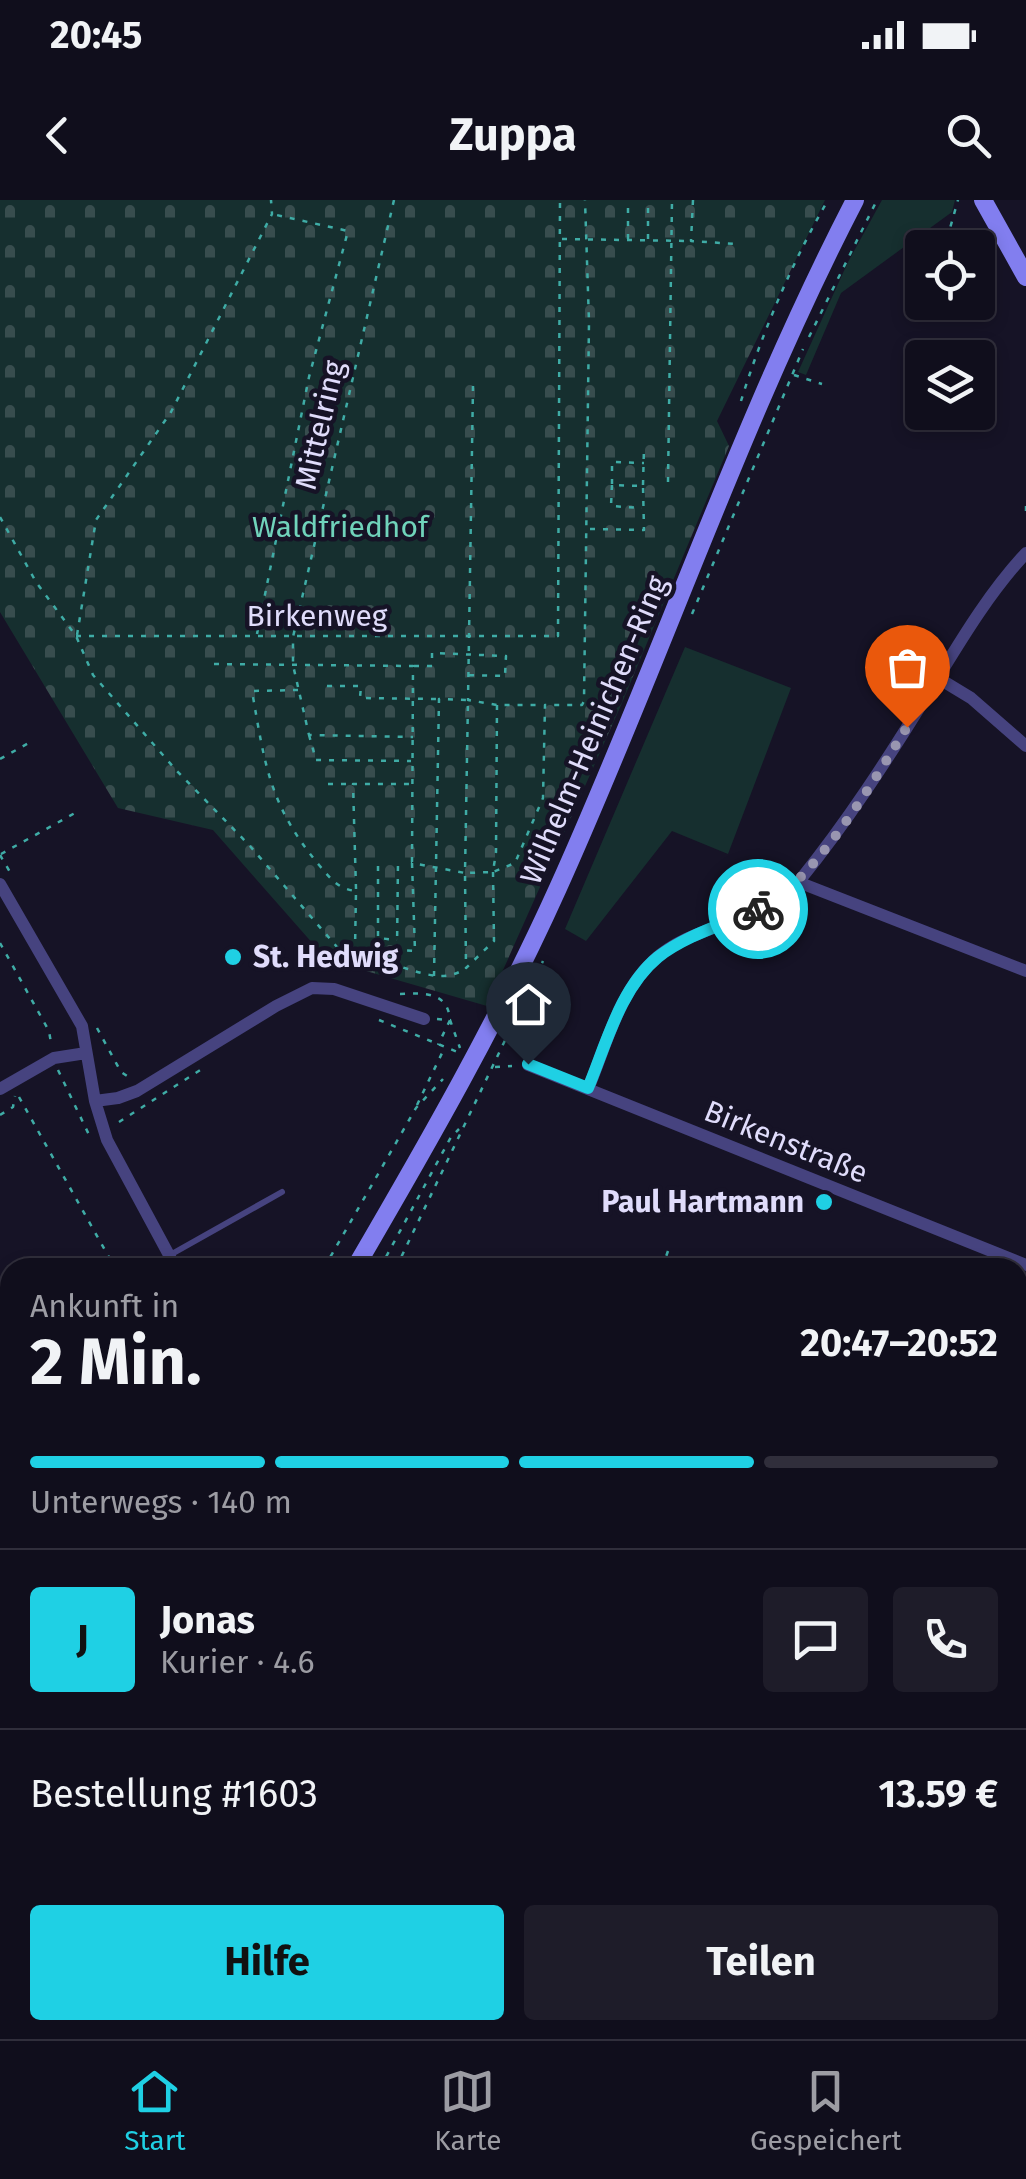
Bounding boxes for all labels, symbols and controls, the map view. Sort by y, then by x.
text: 20:45 [50,12,142,58]
icon: back [30,108,85,163]
text: Zuppa [449,108,577,162]
icon: search [941,108,996,163]
map controls [905,230,995,430]
button: locate [905,230,995,320]
button: layers [905,340,995,430]
street label: Mittelring [288,357,352,493]
park label: Waldfriedhof [252,509,430,545]
street label: Wilhelm-Heinichen-Ring [513,570,675,890]
street label: Birkenweg [247,598,388,634]
pin [865,625,950,728]
icon: bag [880,640,935,695]
courier [708,859,808,959]
icon: bike [731,882,786,937]
place label: St. Hedwig [253,939,399,975]
marker: St. Hedwig [222,946,244,968]
pin [486,962,571,1065]
icon: home [501,977,556,1032]
street label: Birkenstraße [699,1093,873,1191]
place label: Paul Hartmann [602,1184,804,1220]
marker: Paul Hartmann [813,1191,835,1213]
text: Ankunft in [30,1287,179,1325]
text: 20:47–20:52 [800,1320,998,1366]
text: 2 Min. [30,1323,202,1401]
text: Unterwegs · 140 m [30,1483,292,1521]
button: chat [763,1587,868,1692]
button: phone [893,1587,998,1692]
text: Jonas [160,1597,255,1643]
text: J [76,1616,89,1662]
text: Kurier · 4.6 [160,1643,314,1681]
text: Bestellung #1603 [30,1771,318,1817]
text: 13.59 € [879,1771,998,1817]
button: Hilfe [30,1905,504,2020]
button: Teilen [524,1905,998,2020]
tab: Start [124,2064,186,2157]
tab: Karte [434,2064,501,2157]
tab: Gespeichert [750,2064,902,2157]

